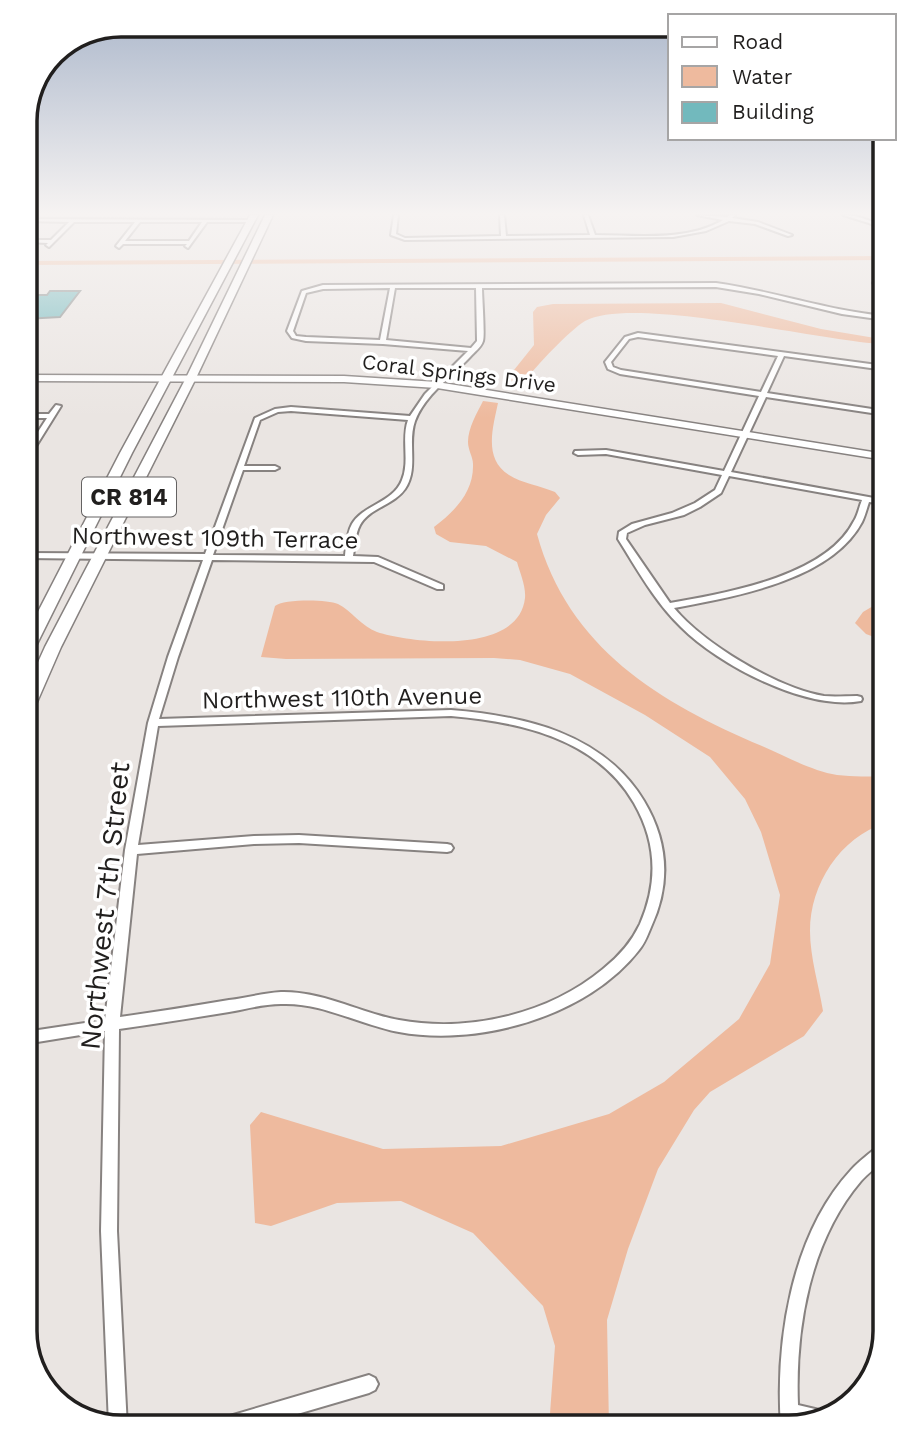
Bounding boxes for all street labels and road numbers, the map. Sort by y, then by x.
street label: Coral Springs Drive [361,349,557,397]
road number: CR 814 [82,477,176,516]
street label: Northwest 109th Terrace [71,521,359,555]
street label: Northwest 110th Avenue [202,682,482,714]
street label: Northwest 7th Street [73,760,137,1052]

